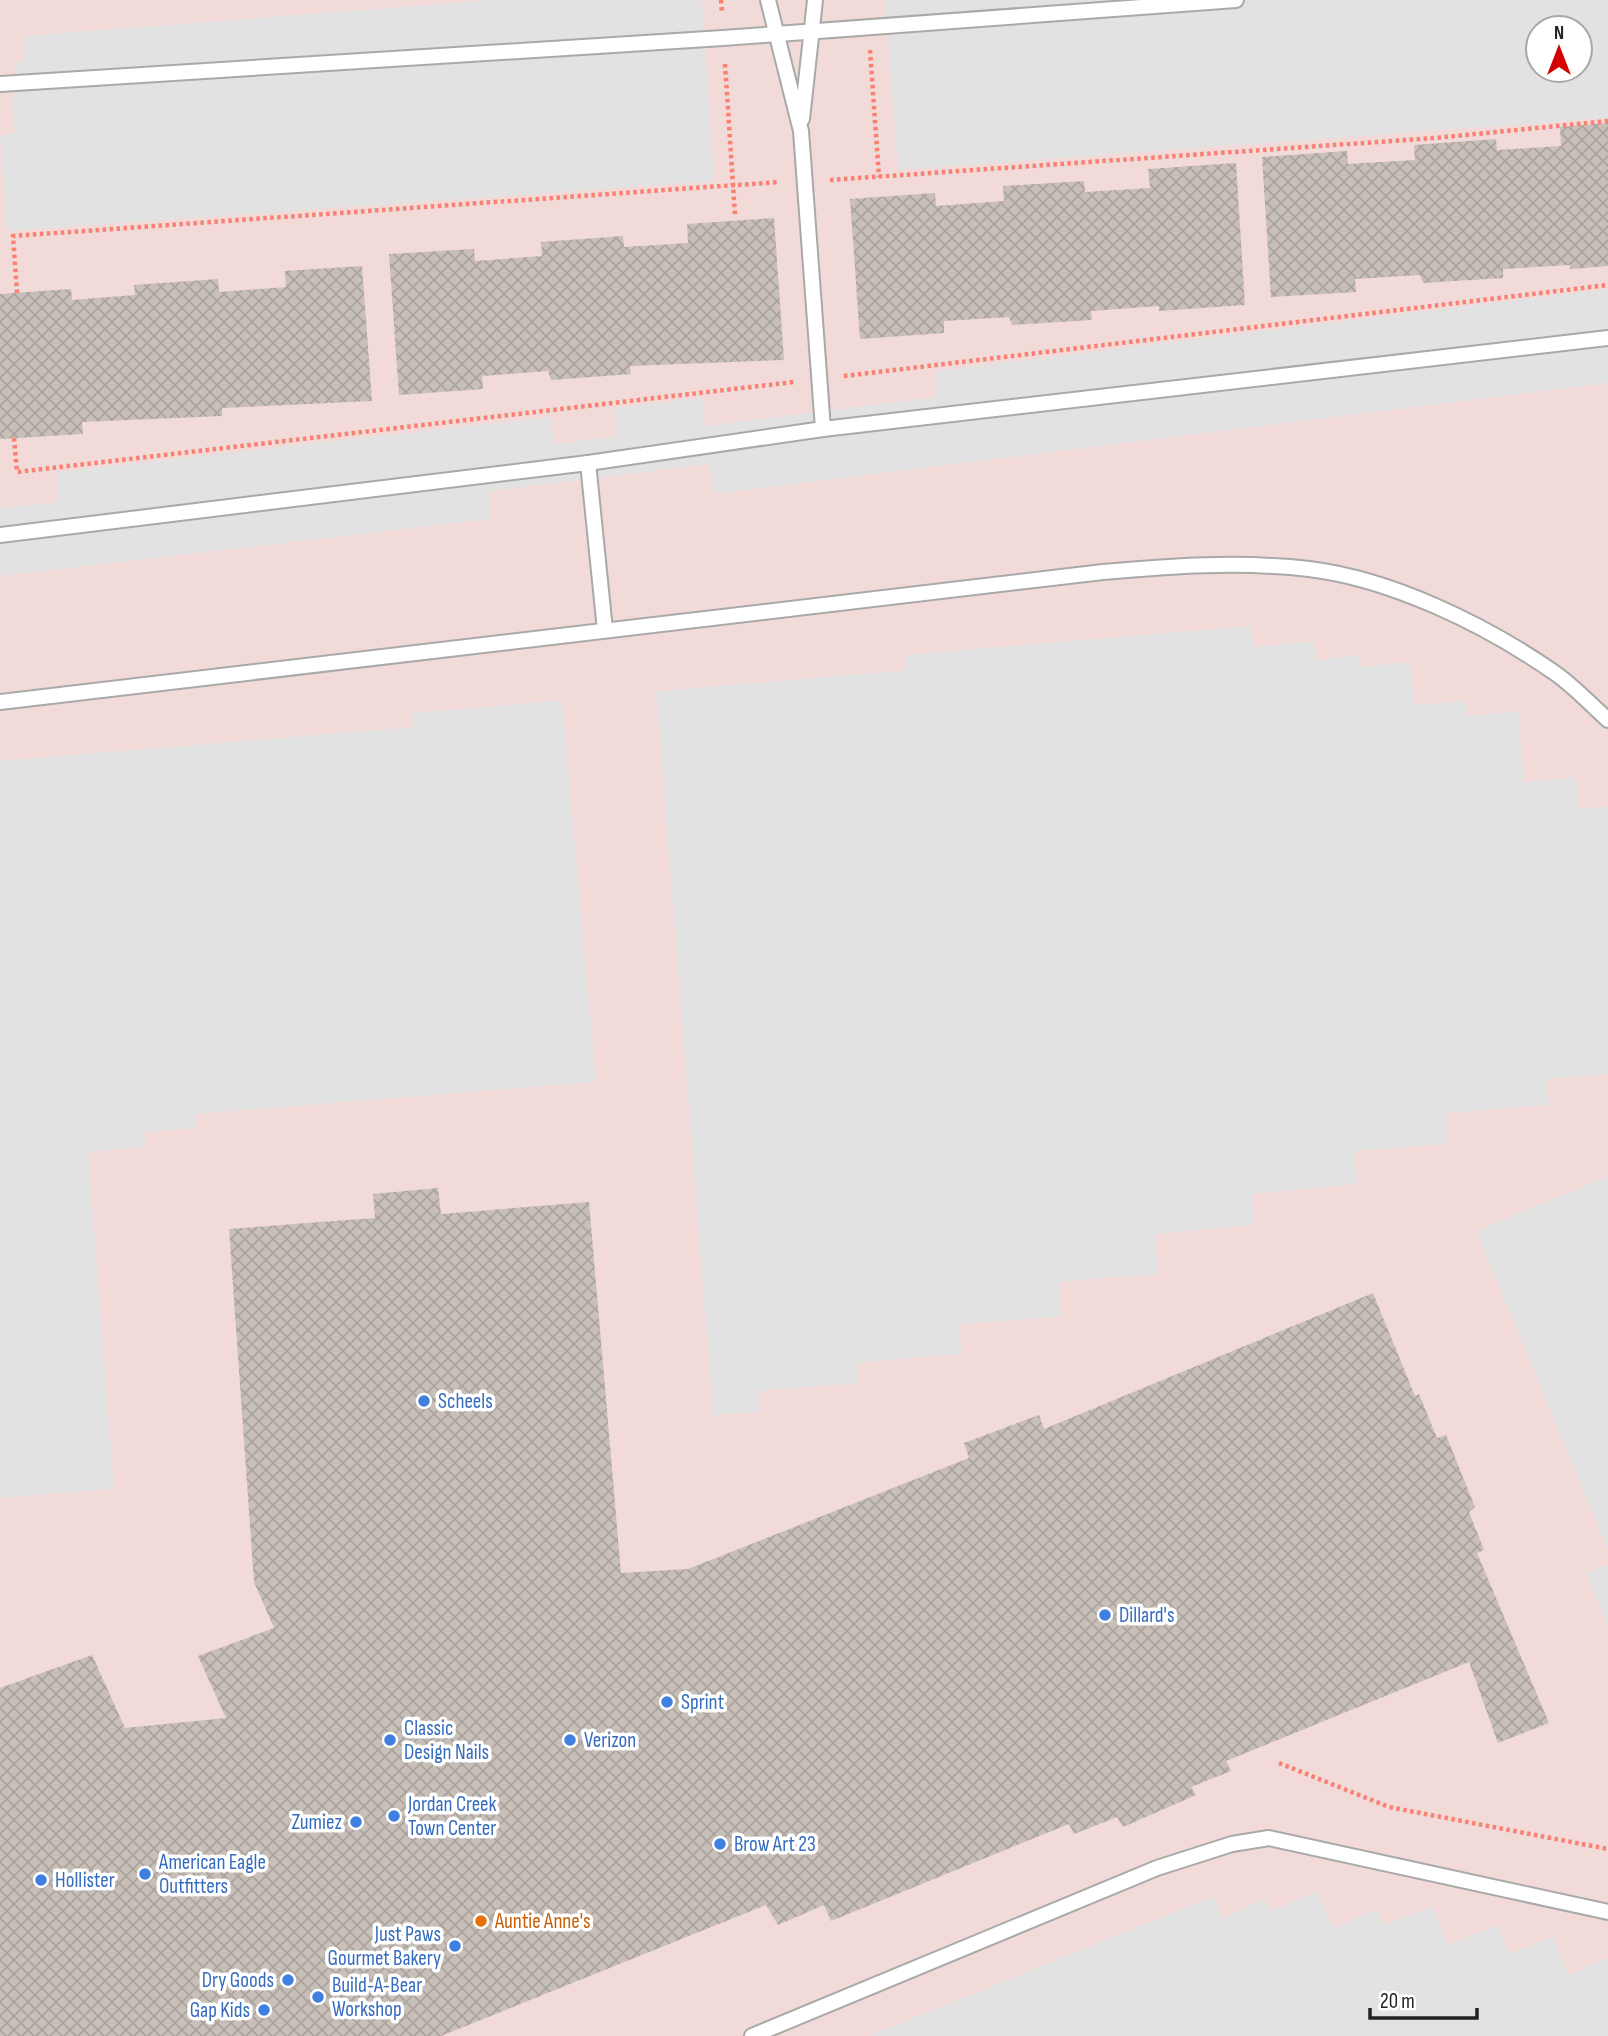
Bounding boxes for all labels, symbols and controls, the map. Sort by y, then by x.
north arrow [1524,14,1594,84]
text: N [1554,22,1564,45]
place label: Scheels [438,1389,493,1414]
marker: Scheels [416,1393,432,1409]
place label: Dillard's [1119,1603,1174,1628]
marker: Dillard's [1097,1607,1113,1623]
place label: Sprint [681,1690,724,1715]
marker: Sprint [659,1694,675,1710]
place label: Classic Design Nails [404,1716,489,1765]
place label: Verizon [584,1728,636,1753]
marker: Classic Design Nails [382,1732,398,1748]
marker: Verizon [562,1732,578,1748]
place label: Jordan Creek Town Center [407,1792,497,1841]
marker: Jordan Creek Town Center [386,1808,402,1824]
place label: Zumiez [291,1810,342,1835]
marker: Zumiez [348,1814,364,1830]
place label: Brow Art 23 [734,1832,816,1857]
marker: Brow Art 23 [712,1836,728,1852]
place label: American Eagle Outfitters [158,1850,266,1899]
marker: American Eagle Outfitters [137,1866,153,1882]
place label: Hollister [55,1868,115,1893]
marker: Hollister [33,1872,49,1888]
place label: Auntie Anne's [494,1909,591,1934]
marker: Auntie Anne's [473,1913,489,1929]
place label: Just Paws Gourmet Bakery [327,1922,441,1971]
marker: Just Paws Gourmet Bakery [447,1938,463,1954]
place label: Dry Goods [202,1968,274,1993]
marker: Dry Goods [280,1972,296,1988]
place label: Build-A-Bear Workshop [332,1973,422,2022]
scale bar [1370,1976,1477,2020]
marker: Build-A-Bear Workshop [310,1989,326,2005]
text: 20 m [1380,1989,1415,2014]
place label: Gap Kids [190,1998,250,2023]
marker: Gap Kids [256,2002,272,2018]

